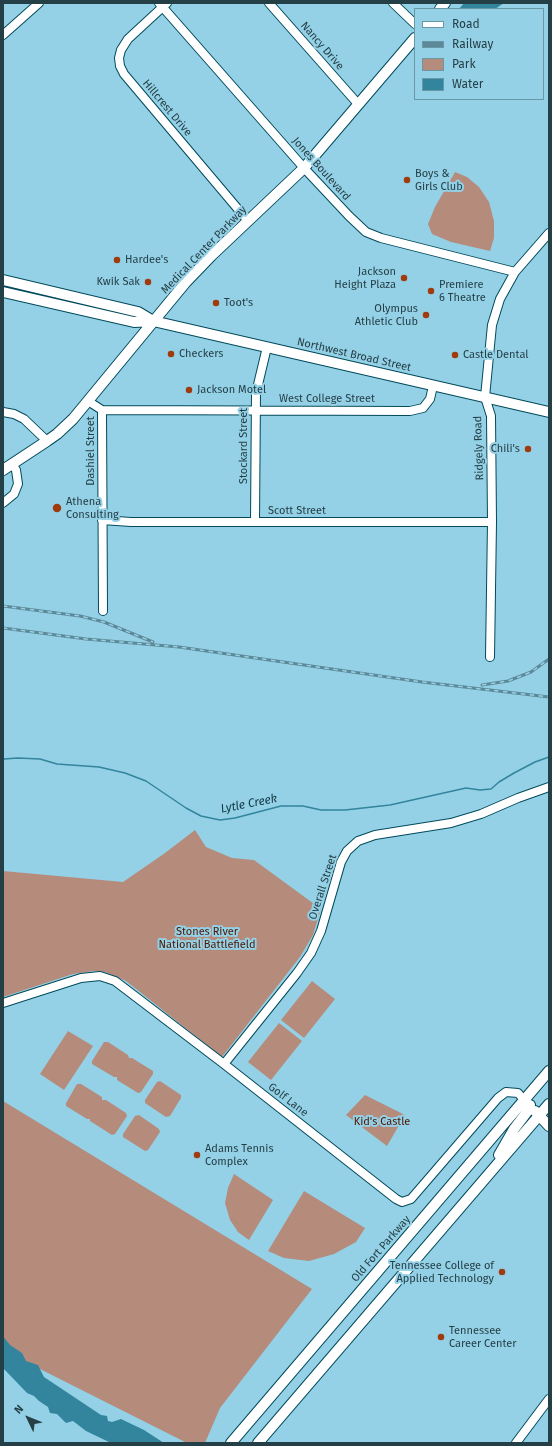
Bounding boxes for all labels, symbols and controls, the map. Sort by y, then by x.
legend [414,8,544,100]
text: Road [452,17,480,31]
street label: Nancy Drive [298,19,346,73]
text: Railway [452,37,493,51]
text: Park [452,57,476,71]
street label: Hillcrest Drive [139,77,195,139]
text: Water [452,77,483,91]
street label: Jones Boulevard [289,135,353,203]
place label: Boys & Girls Club [415,167,463,193]
marker: Boys & Girls Club [402,175,412,185]
street label: Medical Center Parkway [158,203,250,297]
place label: Hardee's [125,253,168,267]
marker: Hardee's [112,255,122,265]
place label: Jackson Height Plaza [334,265,396,291]
marker: Jackson Height Plaza [399,273,409,283]
place label: Kwik Sak [96,275,140,289]
marker: Kwik Sak [143,277,153,287]
place label: Premiere 6 Theatre [439,278,486,304]
marker: Premiere 6 Theatre [426,286,436,296]
place label: Toot's [224,296,253,310]
marker: Toot's [211,298,221,308]
place label: Olympus Athletic Club [355,302,418,328]
marker: Olympus Athletic Club [421,310,431,320]
street label: Northwest Broad Street [296,335,412,375]
place label: Checkers [179,347,223,361]
place label: Castle Dental [463,348,529,362]
marker: Checkers [166,349,176,359]
marker: Castle Dental [450,350,460,360]
place label: Jackson Motel [197,383,266,397]
marker: Jackson Motel [184,385,194,395]
street label: West College Street [279,392,375,406]
street label: Stockard Street [237,408,251,484]
street label: Ridgely Road [471,415,487,481]
street label: Dashiel Street [84,416,98,486]
place label: Chili's [491,442,520,456]
marker: Chili's [523,444,533,454]
place label: Athena Consulting [66,495,119,521]
marker: Athena Consulting [51,502,63,514]
street label: Scott Street [268,504,326,518]
water label: Lytle Creek [219,791,279,817]
street label: Overall Street [306,853,340,921]
park label: Stones River National Battlefield [158,925,256,951]
street label: Golf Lane [265,1080,311,1120]
park label: Kid's Castle [354,1115,410,1129]
place label: Adams Tennis Complex [205,1142,274,1168]
marker: Adams Tennis Complex [192,1150,202,1160]
street label: Old Fort Parkway [349,1213,413,1285]
place label: Tennessee College of Applied Technology [390,1259,494,1285]
marker: Tennessee College of Applied Technology [497,1267,507,1277]
place label: Tennessee Career Center [449,1324,517,1350]
marker: Tennessee Career Center [436,1332,446,1342]
north arrow [8,1398,48,1438]
text: N [12,1402,26,1417]

